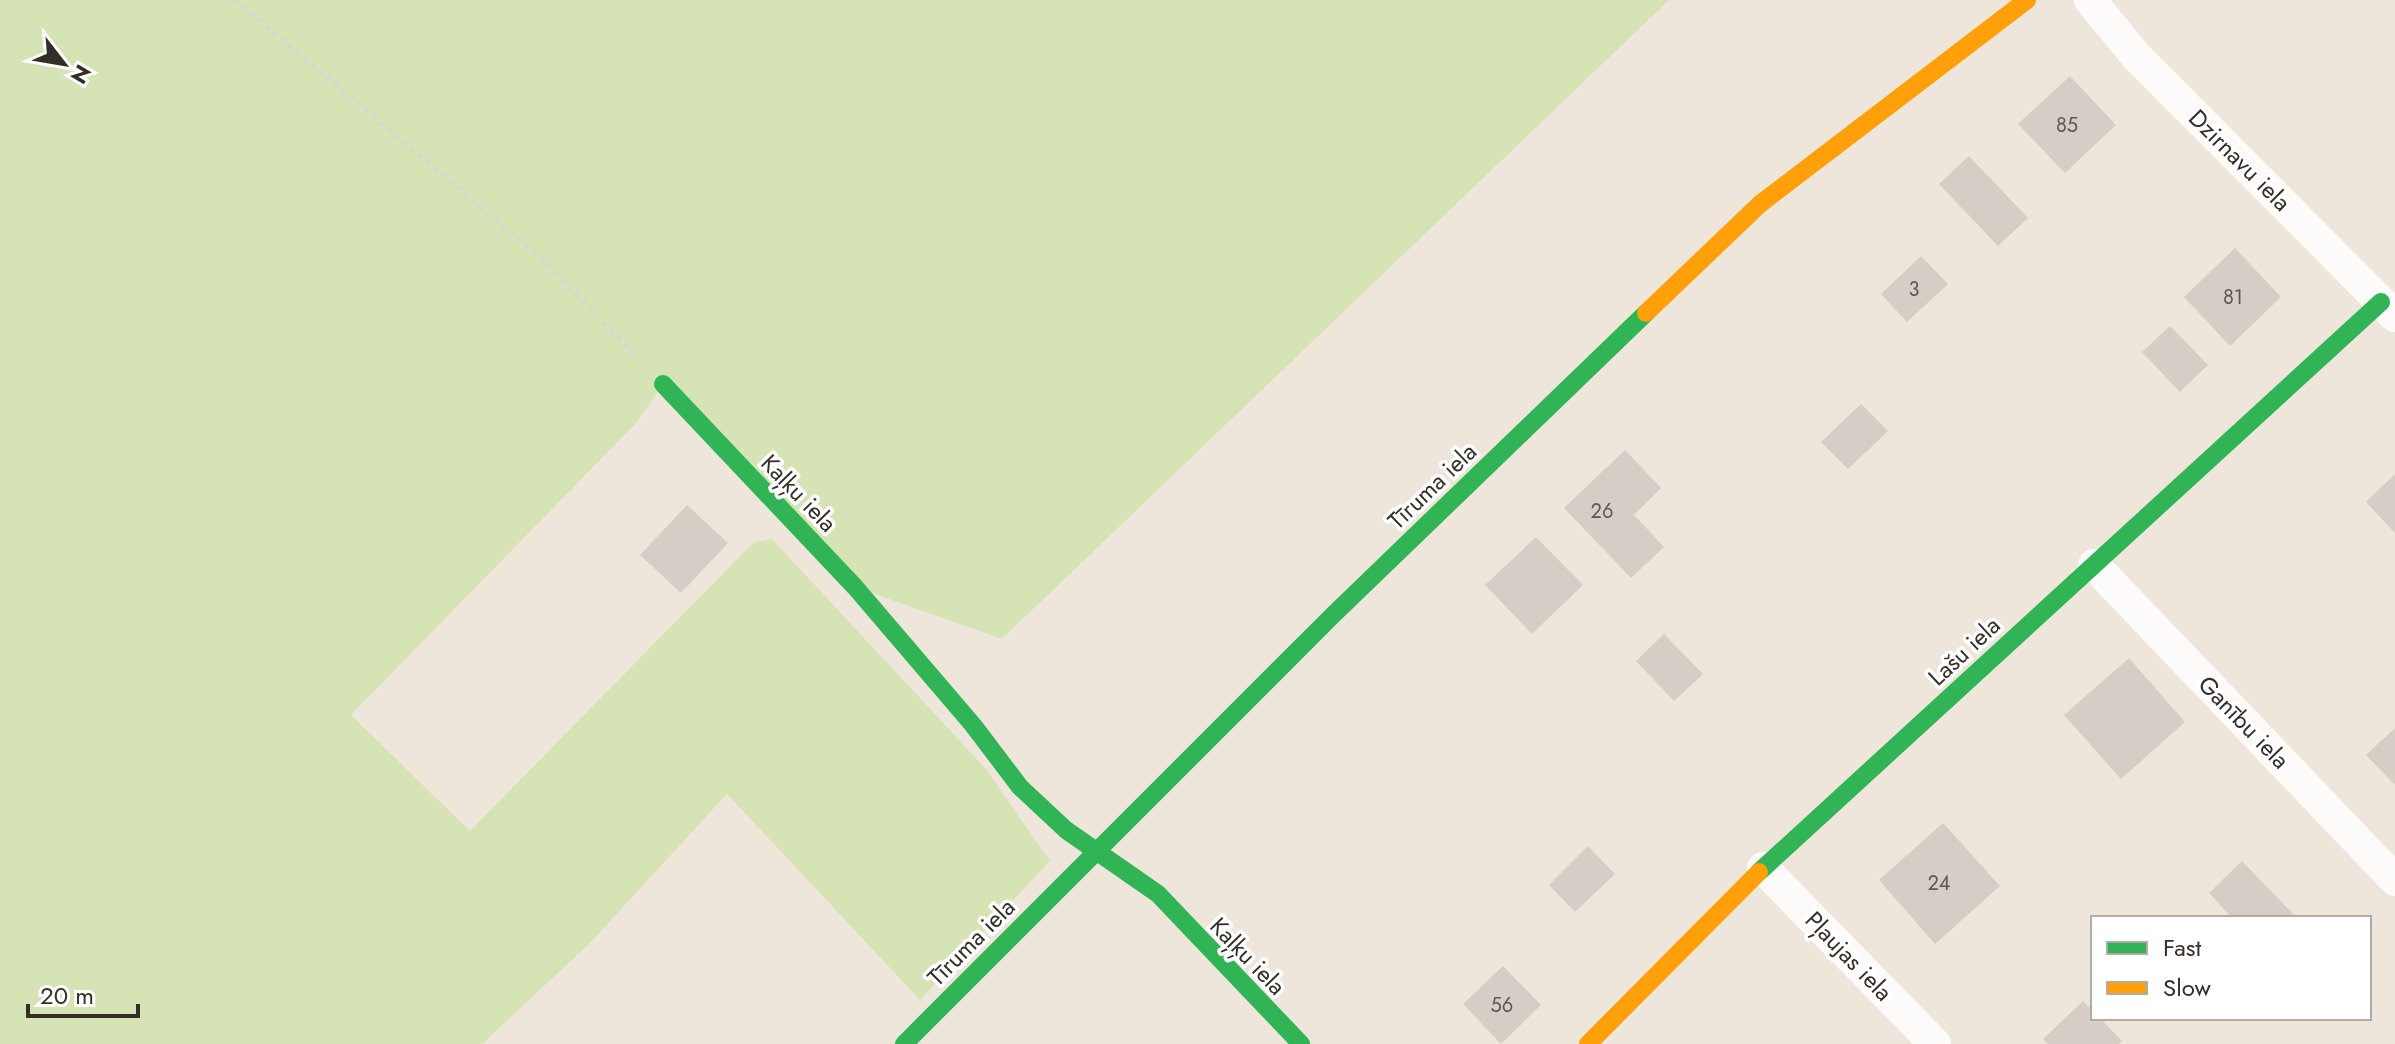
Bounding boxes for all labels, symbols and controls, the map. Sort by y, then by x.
north arrow [24,24,104,104]
text: N [63,59,99,90]
street label: Dzirnavu iela [2181,101,2299,219]
house number: 85 [2056,111,2078,140]
house number: 3 [1909,275,1920,304]
house number: 81 [2223,283,2243,312]
street label: Tīruma iela [1380,435,1484,537]
street label: Kaļķu iela [753,446,845,540]
house number: 26 [1591,497,1613,526]
street label: Lašu iela [1920,608,2008,694]
street label: Ganību iela [2190,667,2298,777]
house number: 24 [1927,869,1951,898]
street label: Tīruma iela [919,890,1023,994]
street label: Pļaujas iela [1797,903,1901,1009]
street label: Kaļķu iela [1202,909,1294,1003]
legend [2091,916,2371,1020]
text: Fast [2163,930,2201,965]
scale bar [28,968,138,1018]
text: Slow [2163,970,2211,1005]
text: 20 m [40,978,94,1013]
house number: 56 [1491,991,1513,1020]

